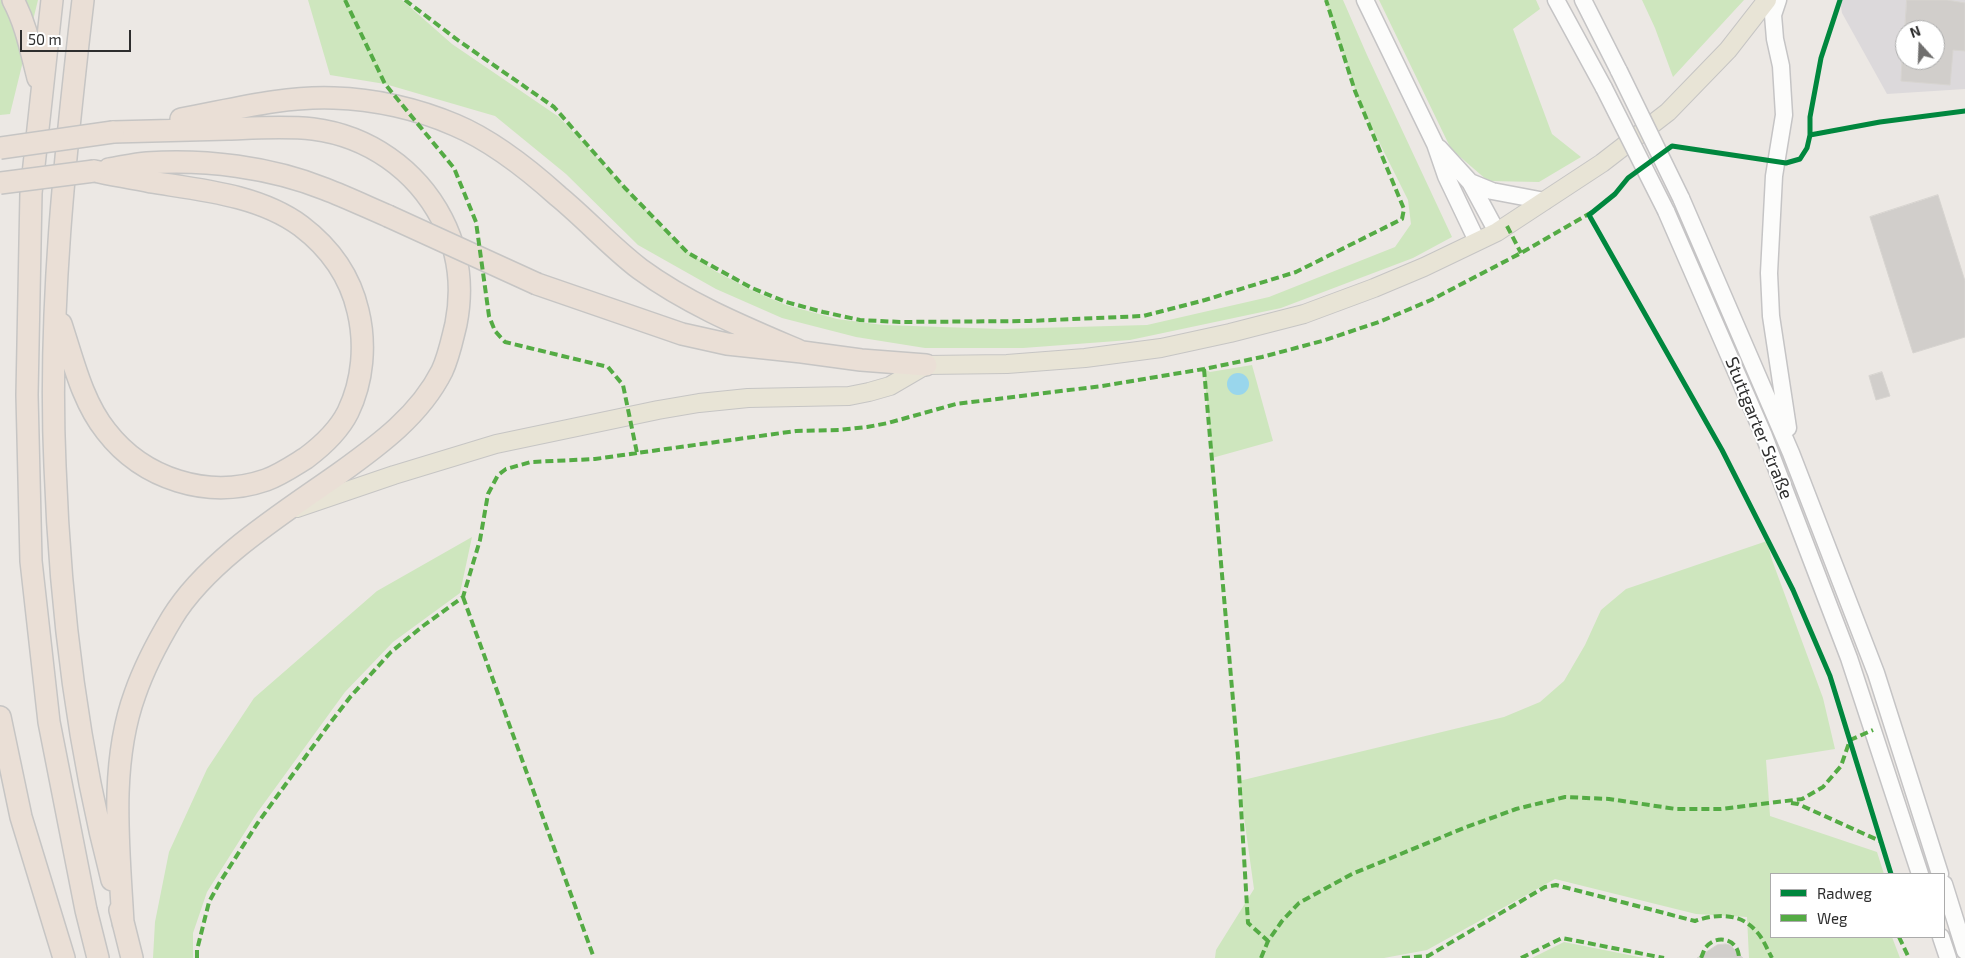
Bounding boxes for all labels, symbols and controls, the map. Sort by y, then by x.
scale bar [22,20,134,52]
north arrow [1895,20,1945,70]
text: N [1907,22,1923,41]
text: 50 m [28,30,62,48]
street label: Stuttgarter Straße [1721,354,1797,502]
legend [1770,873,1945,938]
text: Radweg [1817,884,1872,902]
text: Weg [1817,909,1847,927]

